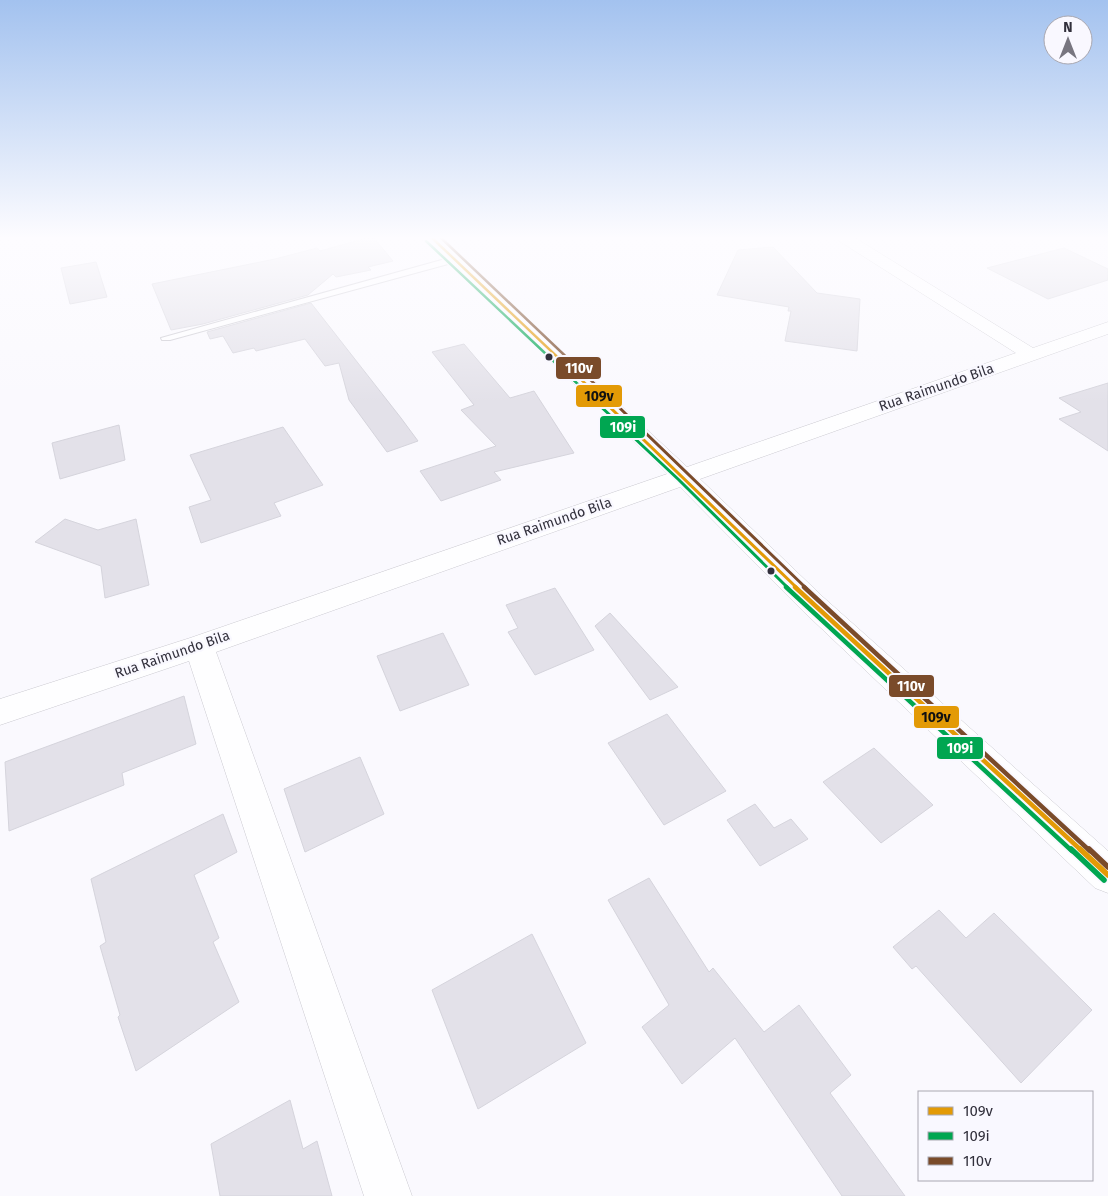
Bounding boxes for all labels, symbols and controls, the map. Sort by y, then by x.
north arrow [1043,15,1093,65]
text: N [1063,19,1073,36]
unlabelled marker [544,352,554,362]
line badge: 110v [555,356,602,380]
text: 110v [565,360,594,377]
street label: Rua Raimundo Bila [876,360,996,415]
line badge: 109v [575,384,623,408]
text: 109v [584,388,615,405]
line badge: 109i [599,415,646,439]
text: 109i [610,419,636,436]
street label: Rua Raimundo Bila [494,494,614,549]
unlabelled marker [766,566,776,576]
street label: Rua Raimundo Bila [112,627,232,682]
line badge: 110v [888,674,935,698]
text: 110v [897,678,926,695]
line badge: 109v [913,705,960,729]
text: 109v [921,709,952,726]
line badge: 109i [936,736,984,760]
text: 109i [947,740,973,757]
legend [918,1091,1093,1181]
text: 109v [963,1102,994,1120]
text: 109i [963,1127,990,1145]
text: 110v [963,1152,992,1170]

